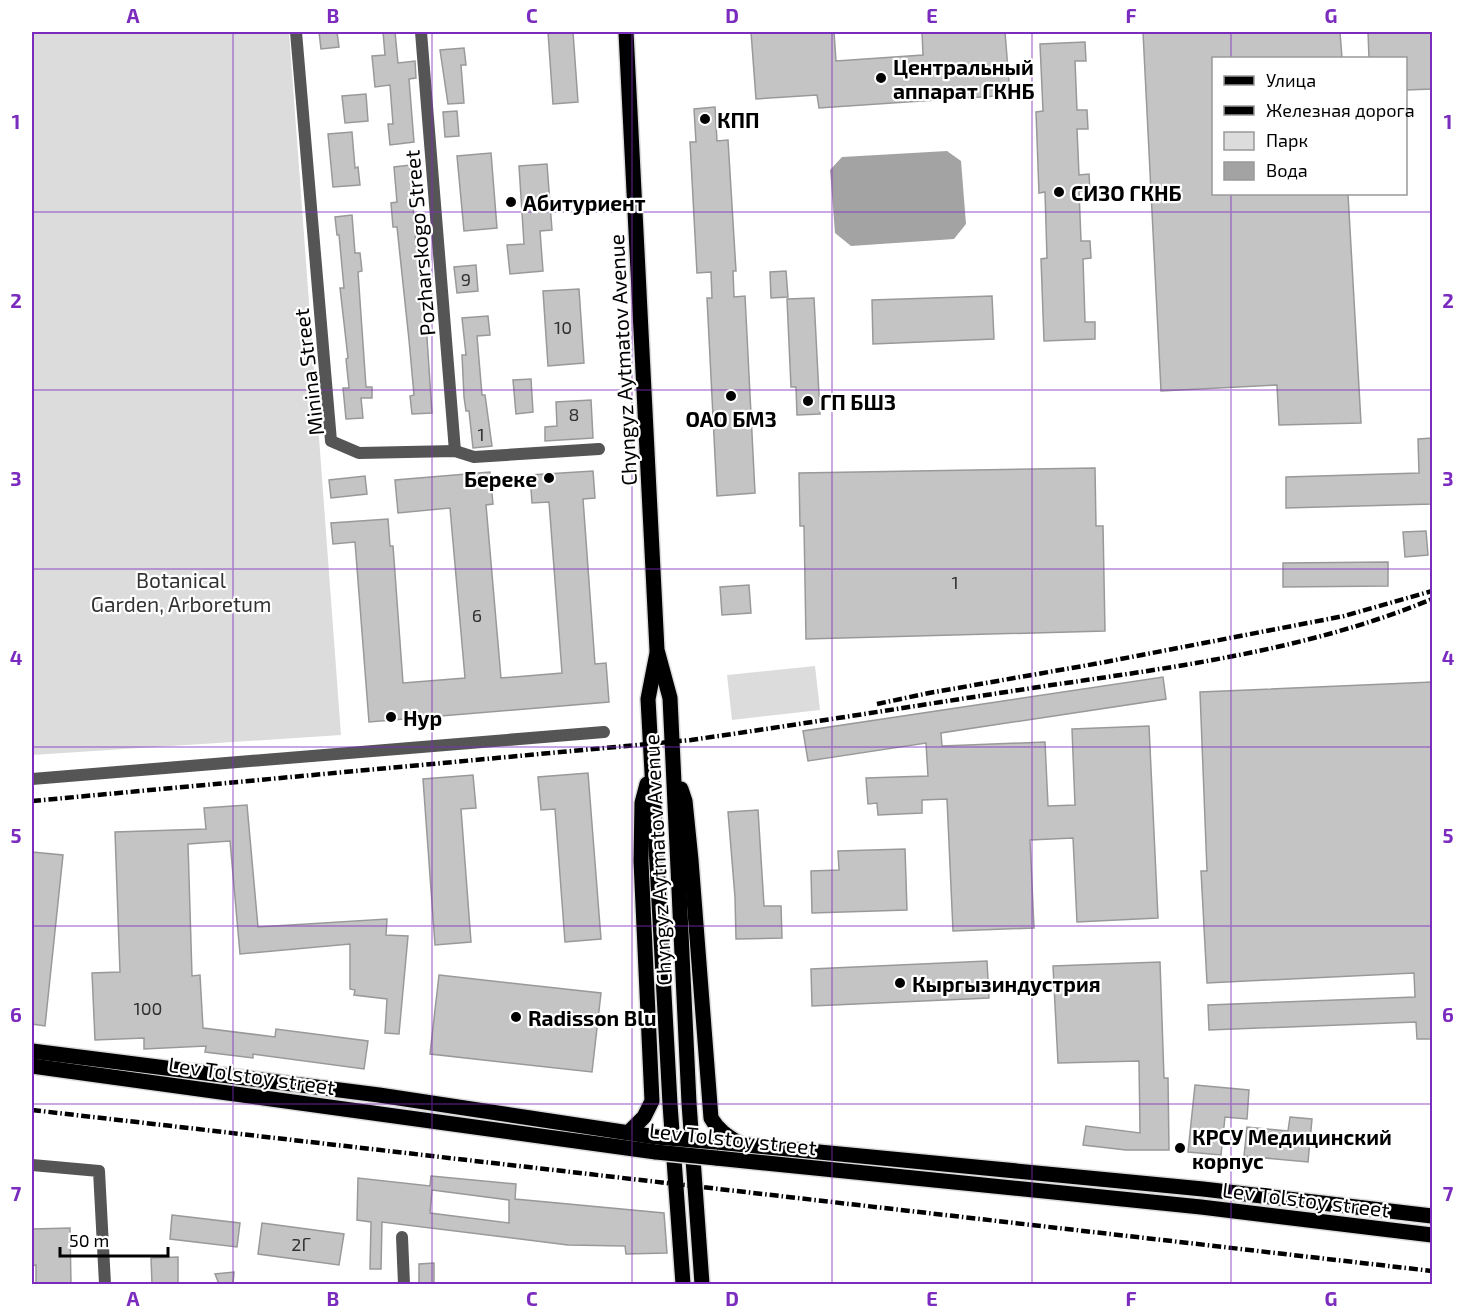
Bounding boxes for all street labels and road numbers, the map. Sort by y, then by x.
street label: Pozharskogo Street [398,149,440,337]
street label: Chyngyz Aytmatov Avenue [603,234,641,486]
street label: Minina Street [288,307,328,437]
street label: Chyngyz Aytmatov Avenue [638,734,676,986]
street label: Lev Tolstoy street [167,1051,337,1099]
street label: Lev Tolstoy street [648,1117,818,1159]
street label: Lev Tolstoy street [1221,1176,1391,1222]

